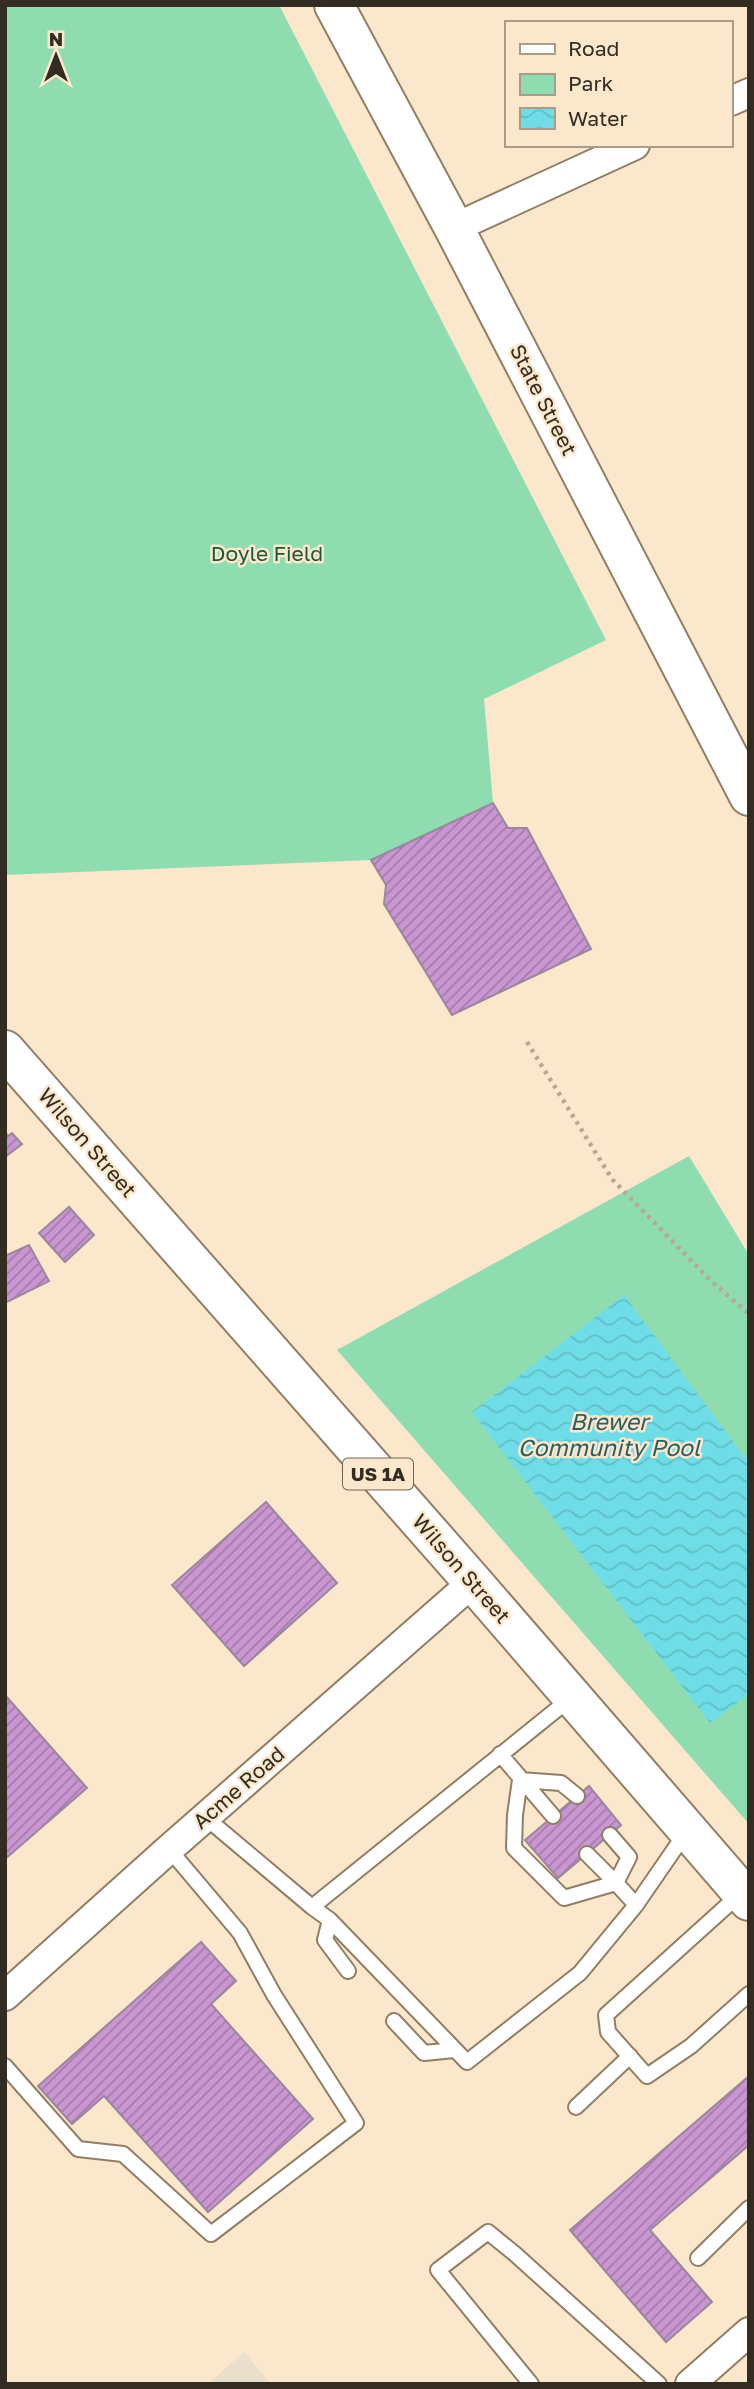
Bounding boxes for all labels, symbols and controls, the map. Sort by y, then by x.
north arrow [21,21,91,91]
legend [505,21,733,147]
text: N [49,27,63,50]
text: Road [568,35,619,61]
text: Park [568,70,614,96]
text: Water [568,105,628,131]
street label: State Street [505,340,583,459]
park label: Doyle Field [211,540,323,566]
street label: Wilson Street [33,1082,142,1202]
water label: Brewer Community Pool [518,1407,702,1461]
road number: US 1A [343,1458,413,1490]
street label: Wilson Street [407,1508,516,1628]
street label: Acme Road [187,1740,289,1834]

